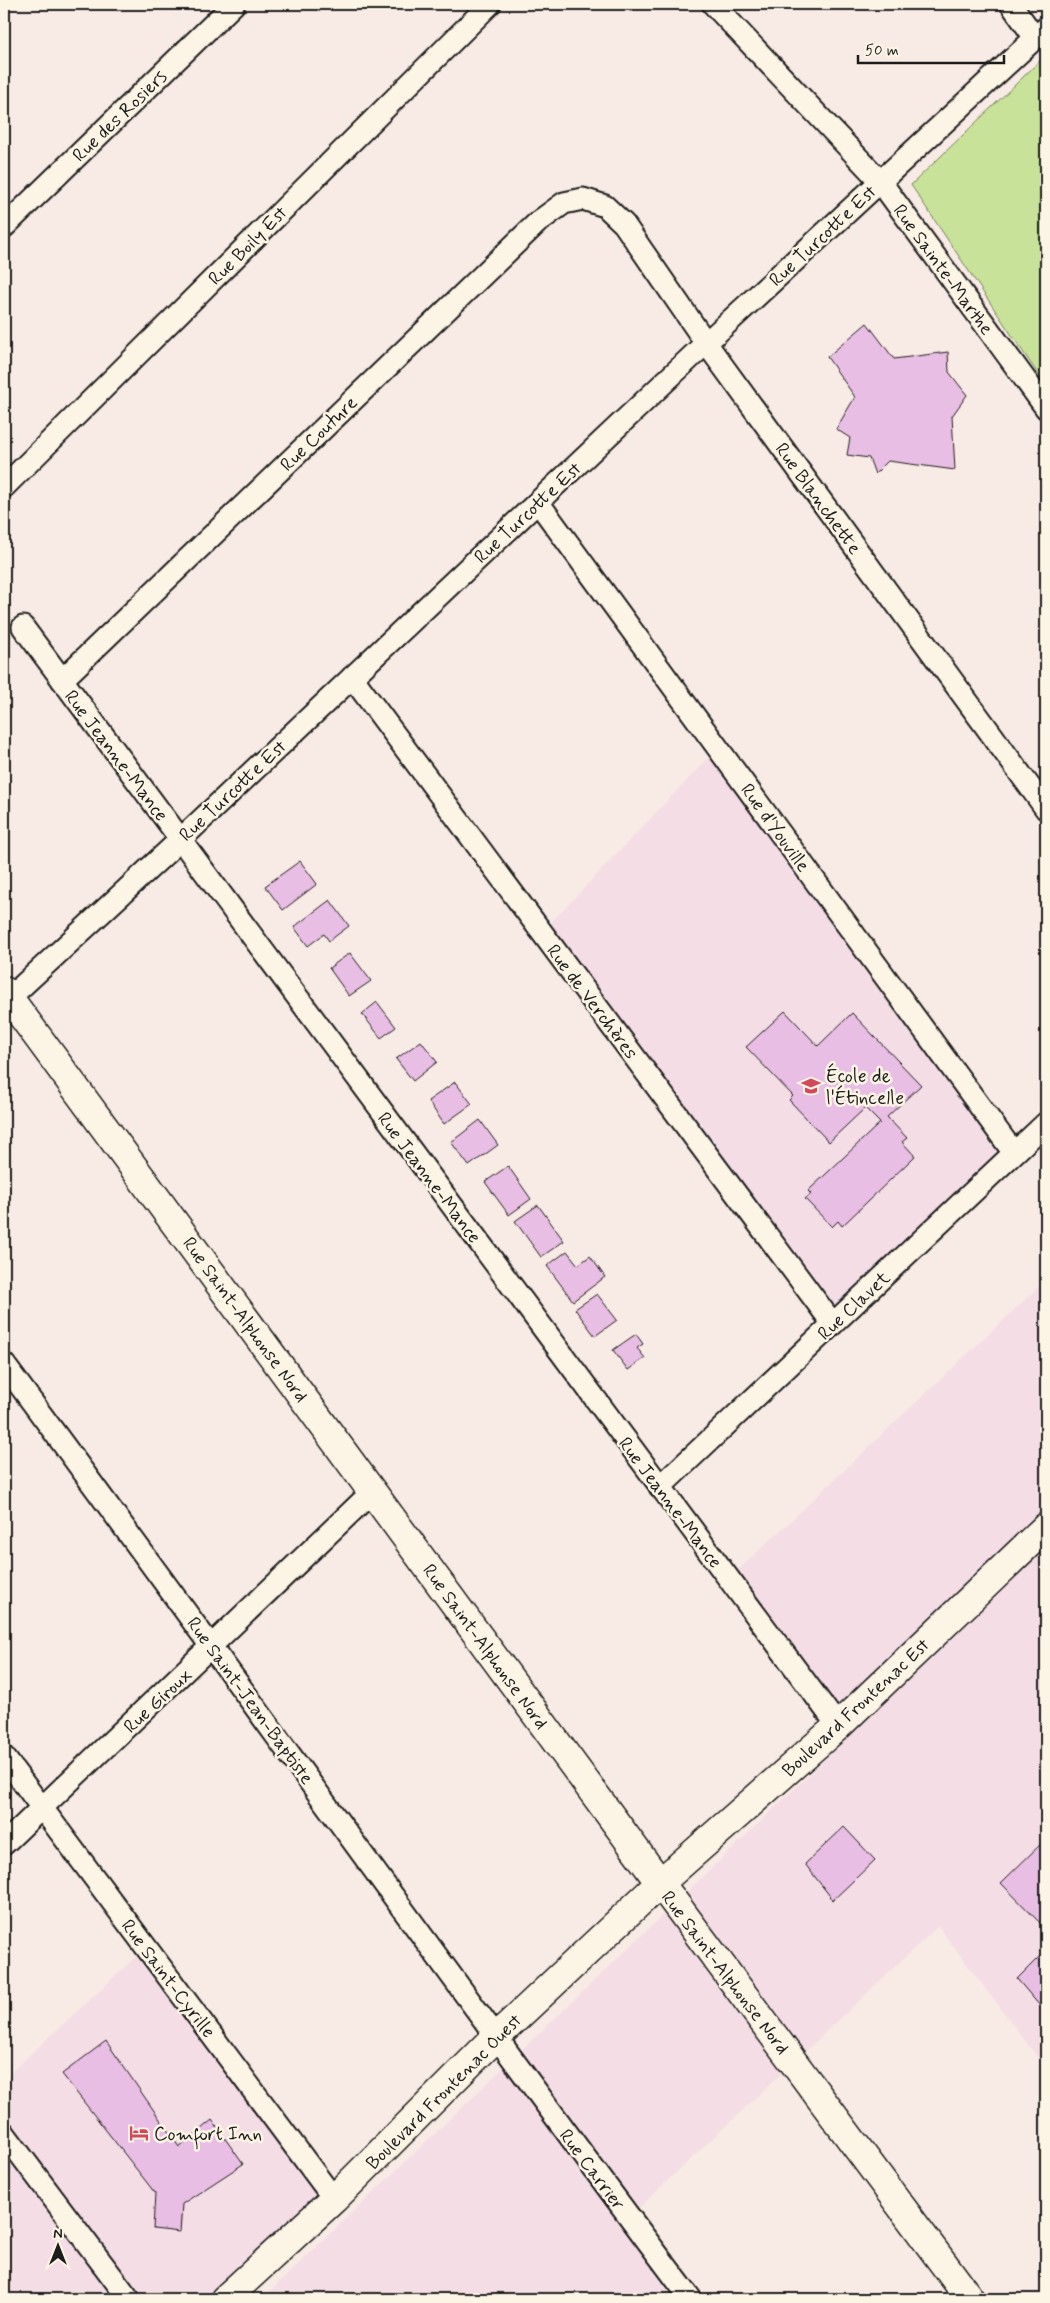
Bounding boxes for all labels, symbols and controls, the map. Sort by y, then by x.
scale bar [858,32,1004,64]
text: 50 m [865,41,899,61]
street label: Rue des Rosiers [67,64,173,168]
street label: Rue Turcotte Est [764,180,882,292]
street label: Rue Sainte-Marthe [887,200,999,340]
street label: Rue Boily Est [203,201,293,291]
street label: Rue Couture [275,391,363,477]
street label: Rue Blanchette [769,438,867,560]
street label: Rue Turcotte Est [469,457,587,569]
street label: Rue Jeanne-Mance [58,685,173,827]
street label: Rue Turcotte Est [174,735,292,847]
street label: Rue d'Youville [734,779,815,877]
street label: Rue de Verchères [540,939,643,1064]
place label: École de l'Étincelle [826,1063,904,1111]
school or university icon: École de l'Étincelle [800,1075,822,1097]
street label: Rue Jeanne-Mance [371,1107,486,1249]
street label: Rue Saint-Alphonse Nord [176,1232,313,1408]
street label: Rue Clavet [812,1266,896,1346]
street label: Rue Jeanne-Mance [612,1432,727,1574]
street label: Rue Saint-Alphonse Nord [416,1559,553,1735]
street label: Rue Saint-Jean-Baptiste [181,1612,319,1790]
street label: Boulevard Frontenac Est [777,1633,935,1783]
street label: Rue Giroux [118,1663,198,1739]
street label: Rue Saint-Alphonse Nord [655,1886,795,2060]
street label: Rue Saint-Cyrille [115,1914,221,2043]
street label: Boulevard Frontenac Ouest [361,2009,527,2175]
hotel icon: Comfort Inn [128,2122,150,2144]
place label: Comfort Inn [154,2122,262,2150]
street label: Rue Carrier [553,2124,631,2216]
north arrow [32,2220,82,2270]
text: N [53,2225,63,2243]

